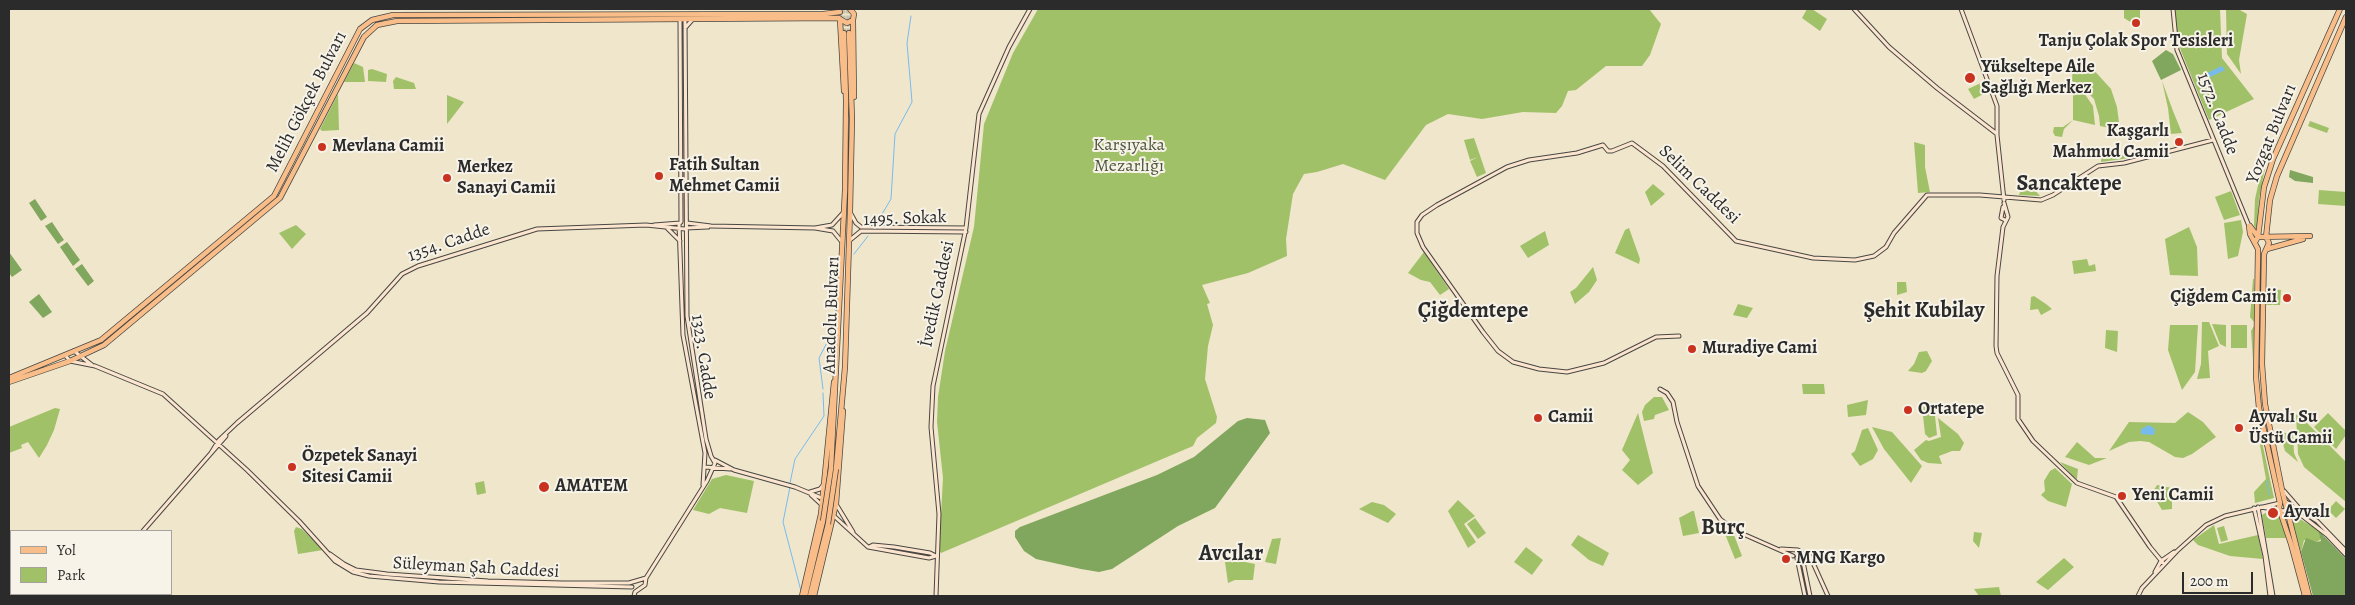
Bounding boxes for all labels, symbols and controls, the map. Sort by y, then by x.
marker: Tanju Çolak Spor Tesisleri [2130,17,2142,29]
street label: Melih Gökçek Bulvarı [262,28,352,176]
place label: Tanju Çolak Spor Tesisleri [2039,31,2233,53]
place label: Yükseltepe Aile Sağlığı Merkez [1981,57,2095,100]
street label: 1572. Cadde [2191,70,2243,158]
marker: Yükseltepe Aile Sağlığı Merkez [1963,71,1977,85]
street label: Yozgat Bulvarı [2242,81,2302,187]
place label: Kaşgarlı Mahmud Camii [2052,121,2169,163]
park label: Karşıyaka Mezarlığı [1093,135,1165,178]
place label: Mevlana Camii [332,136,444,158]
marker: Kaşgarlı Mahmud Camii [2173,136,2185,148]
marker: Mevlana Camii [316,141,328,153]
street label: Selim Caddesi [1654,141,1744,229]
place label: Fatih Sultan Mehmet Camii [669,155,780,198]
place label: Merkez Sanayi Camii [457,157,556,200]
marker: Fatih Sultan Mehmet Camii [653,170,665,182]
marker: Merkez Sanayi Camii [441,172,453,184]
district label: Sancaktepe [2016,172,2122,198]
street label: 1495. Sokak [863,207,947,231]
street label: 1354. Cadde [405,219,493,267]
street label: İvedik Caddesi [916,239,960,349]
street label: Anadolu Bulvarı [819,256,845,374]
place label: Çiğdem Camii [2170,287,2277,309]
marker: Çiğdem Camii [2281,292,2293,304]
district label: Çiğdemtepe [1418,299,1528,325]
district label: Şehit Kubilay [1863,299,1985,325]
street label: 1323. Cadde [686,313,720,401]
place label: Muradiye Cami [1702,338,1817,360]
marker: Muradiye Cami [1686,343,1698,355]
place label: Ortatepe [1918,399,1984,421]
marker: Ortatepe [1902,404,1914,416]
place label: Camii [1548,407,1593,429]
place label: Ayvalı Su Üstü Camii [2249,407,2332,449]
marker: Camii [1532,412,1544,424]
marker: Ayvalı Su Üstü Camii [2233,422,2245,434]
place label: Özpetek Sanayi Sitesi Camii [302,446,417,488]
marker: Özpetek Sanayi Sitesi Camii [286,461,298,473]
place label: AMATEM [555,476,628,498]
marker: AMATEM [537,480,551,494]
place label: Yeni Camii [2132,485,2214,507]
marker: Yeni Camii [2116,490,2128,502]
place label: Ayvalı [2284,502,2330,524]
marker: Ayvalı [2266,506,2280,520]
district label: Burç [1701,516,1745,542]
legend [10,530,172,595]
text: Yol [57,540,76,560]
district label: Avcılar [1199,542,1263,568]
place label: MNG Kargo [1796,548,1885,570]
street label: Süleyman Şah Caddesi [392,553,560,583]
marker: MNG Kargo [1780,553,1792,565]
scale bar [2185,562,2256,594]
text: Park [57,565,85,585]
text: 200 m [2190,571,2229,591]

